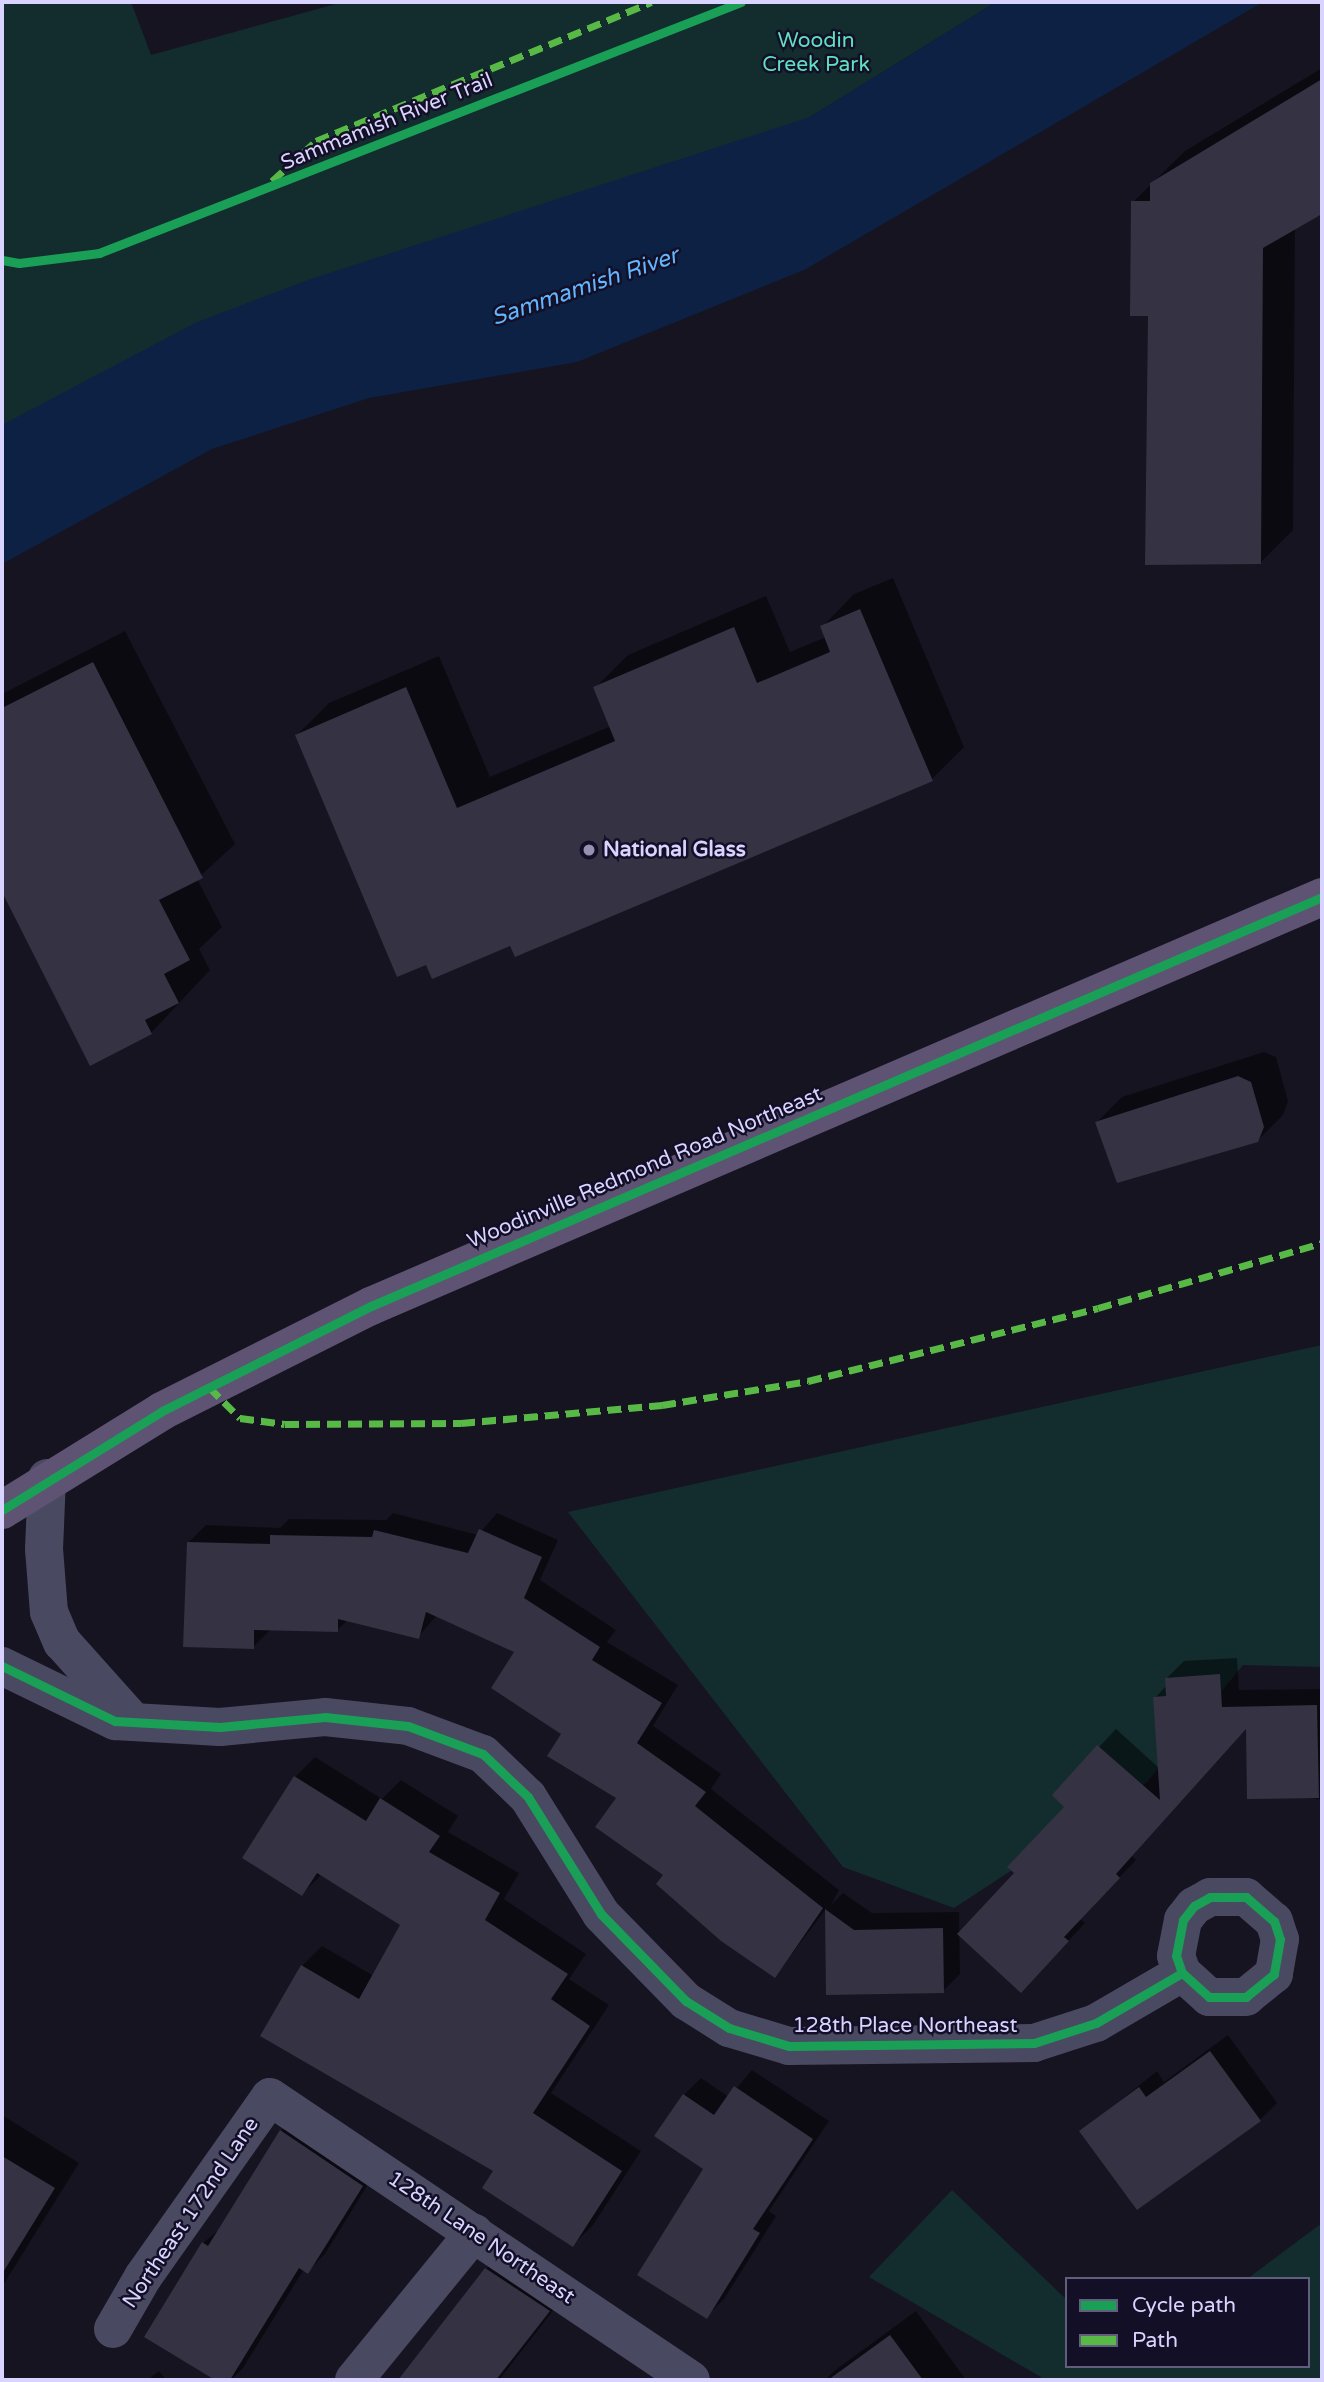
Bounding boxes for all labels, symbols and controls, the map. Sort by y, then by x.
park label: Woodin Creek Park [762,28,870,78]
street label: Sammamish River Trail [277,68,497,176]
water label: Sammamish River [488,242,682,332]
place label: National Glass [603,837,746,863]
marker: National Glass [581,842,597,858]
street label: Woodinville Redmond Road Northeast [464,1082,826,1254]
street label: 128th Place Northeast [792,2013,1018,2039]
street label: Northeast 172nd Lane [118,2113,264,2313]
street label: 128th Lane Northeast [383,2166,579,2310]
legend [1065,2277,1310,2368]
text: Cycle path [1132,2293,1236,2318]
text: Path [1132,2328,1178,2353]

